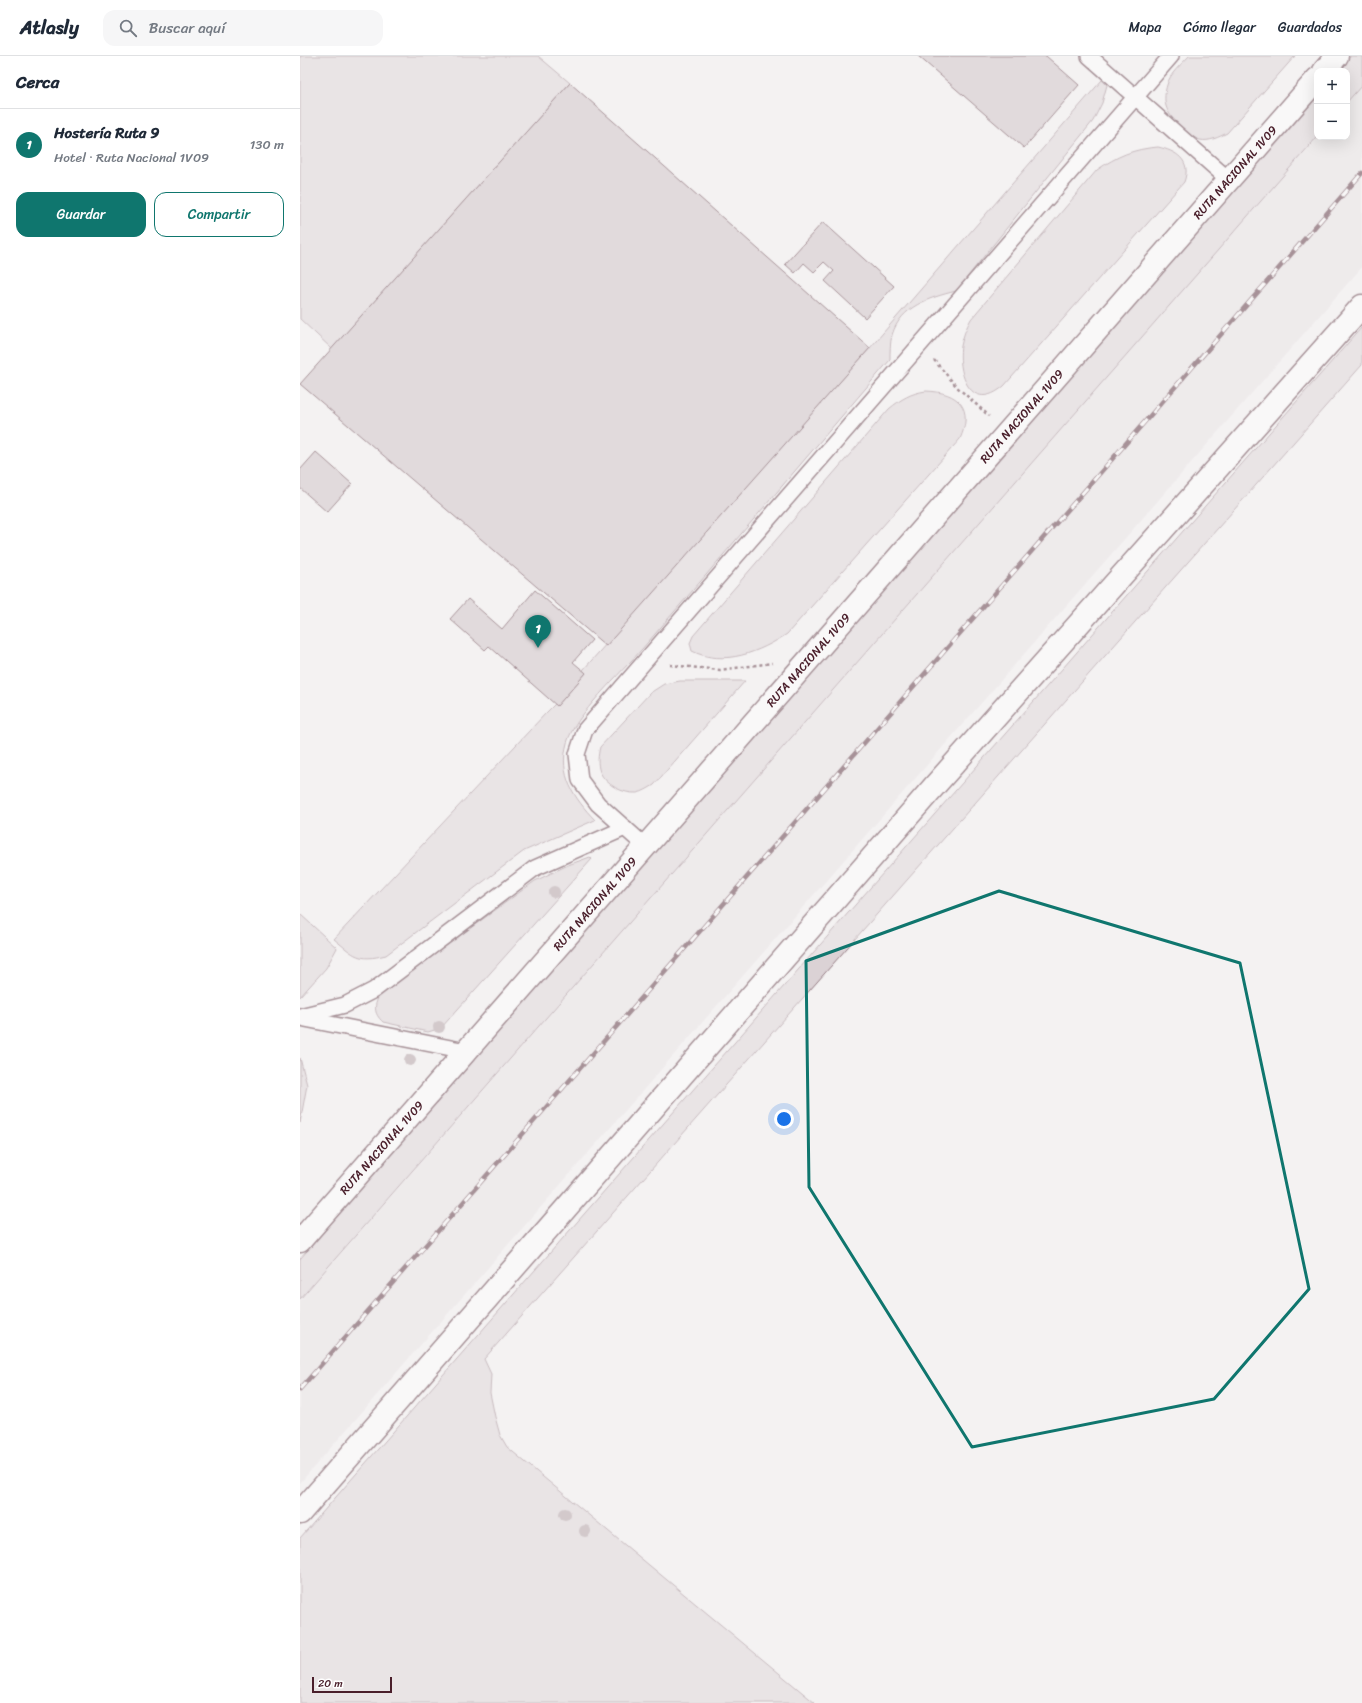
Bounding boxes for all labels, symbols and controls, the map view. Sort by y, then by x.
search box [103,10,383,46]
text: Atlasly [20,11,79,44]
text: Buscar aquí [149,15,225,41]
text: Mapa [1128,15,1161,40]
text: Cómo llegar [1183,15,1256,40]
text: Guardados [1278,15,1342,40]
icon: search [117,17,139,39]
text: Cerca [16,67,59,97]
map controls [1314,68,1350,140]
button: + [1314,68,1350,104]
button: − [1314,104,1350,140]
text: Hostería Ruta 9 [54,120,159,146]
street label: RUTA NACIONAL 1V09 [1188,120,1283,225]
text: 1 [26,133,32,156]
text: 130 m [250,133,284,156]
text: Hotel · Ruta Nacional 1V09 [54,146,209,169]
button: Guardar [16,192,146,237]
button: Compartir [154,192,284,237]
street label: RUTA NACIONAL 1V09 [974,364,1069,469]
street label: RUTA NACIONAL 1V09 [761,608,856,712]
pin: 1 [525,615,551,648]
street label: RUTA NACIONAL 1V09 [547,852,643,956]
street label: RUTA NACIONAL 1V09 [334,1095,429,1200]
your location [774,1109,794,1129]
text: 20 m [318,1674,343,1693]
scale bar [312,1675,392,1694]

